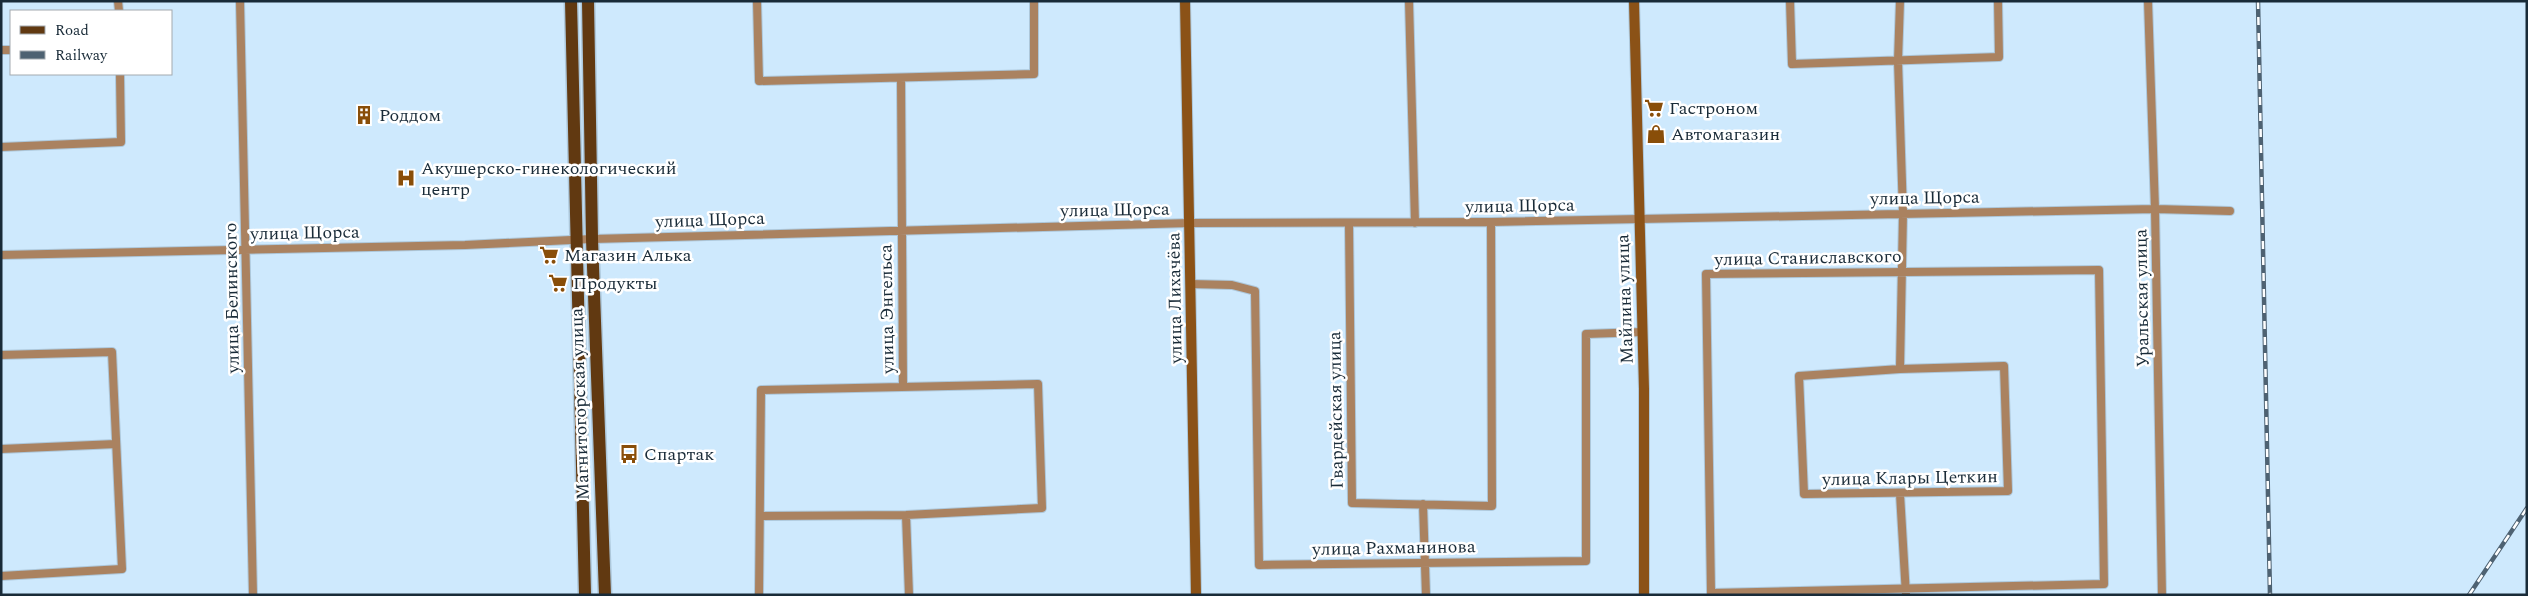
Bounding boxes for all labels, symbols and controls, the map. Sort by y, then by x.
legend [10,10,172,75]
text: Road [55,19,89,42]
text: Railway [55,44,108,67]
place label: Гастроном [1669,95,1758,122]
supermarket icon: Гастроном [1643,97,1665,119]
place label: Роддом [379,102,441,129]
building icon: Роддом [353,104,375,126]
place label: Автомагазин [1671,121,1780,148]
shop icon: Автомагазин [1645,123,1667,145]
place label: Акушерско-гинекологический центр [421,155,677,203]
hospital icon: Акушерско-гинекологический центр [395,167,417,189]
street label: улица Щорса [1869,184,1980,212]
street label: улица Щорса [1464,192,1575,220]
street label: улица Щорса [1059,196,1170,224]
street label: улица Щорса [654,205,765,235]
street label: улица Щорса [249,219,360,247]
street label: улица Белинского [217,222,247,375]
street label: Уральская улица [2127,228,2157,368]
street label: улица Лихачёва [1160,232,1190,365]
street label: Майлина улица [1609,233,1641,364]
place label: Магазин Алька [564,242,692,269]
street label: улица Станиславского [1713,243,1902,273]
supermarket icon: Магазин Алька [538,244,560,266]
street label: улица Энгельса [872,244,902,375]
place label: Продукты [573,270,658,297]
supermarket icon: Продукты [547,272,569,294]
street label: Магнитогорская улица [563,307,597,501]
street label: Гвардейская улица [1321,331,1351,489]
place label: Спартак [644,441,714,468]
bus stop icon: Спартак [618,443,640,465]
street label: улица Клары Цеткин [1821,463,1998,493]
street label: улица Рахманинова [1311,533,1476,563]

